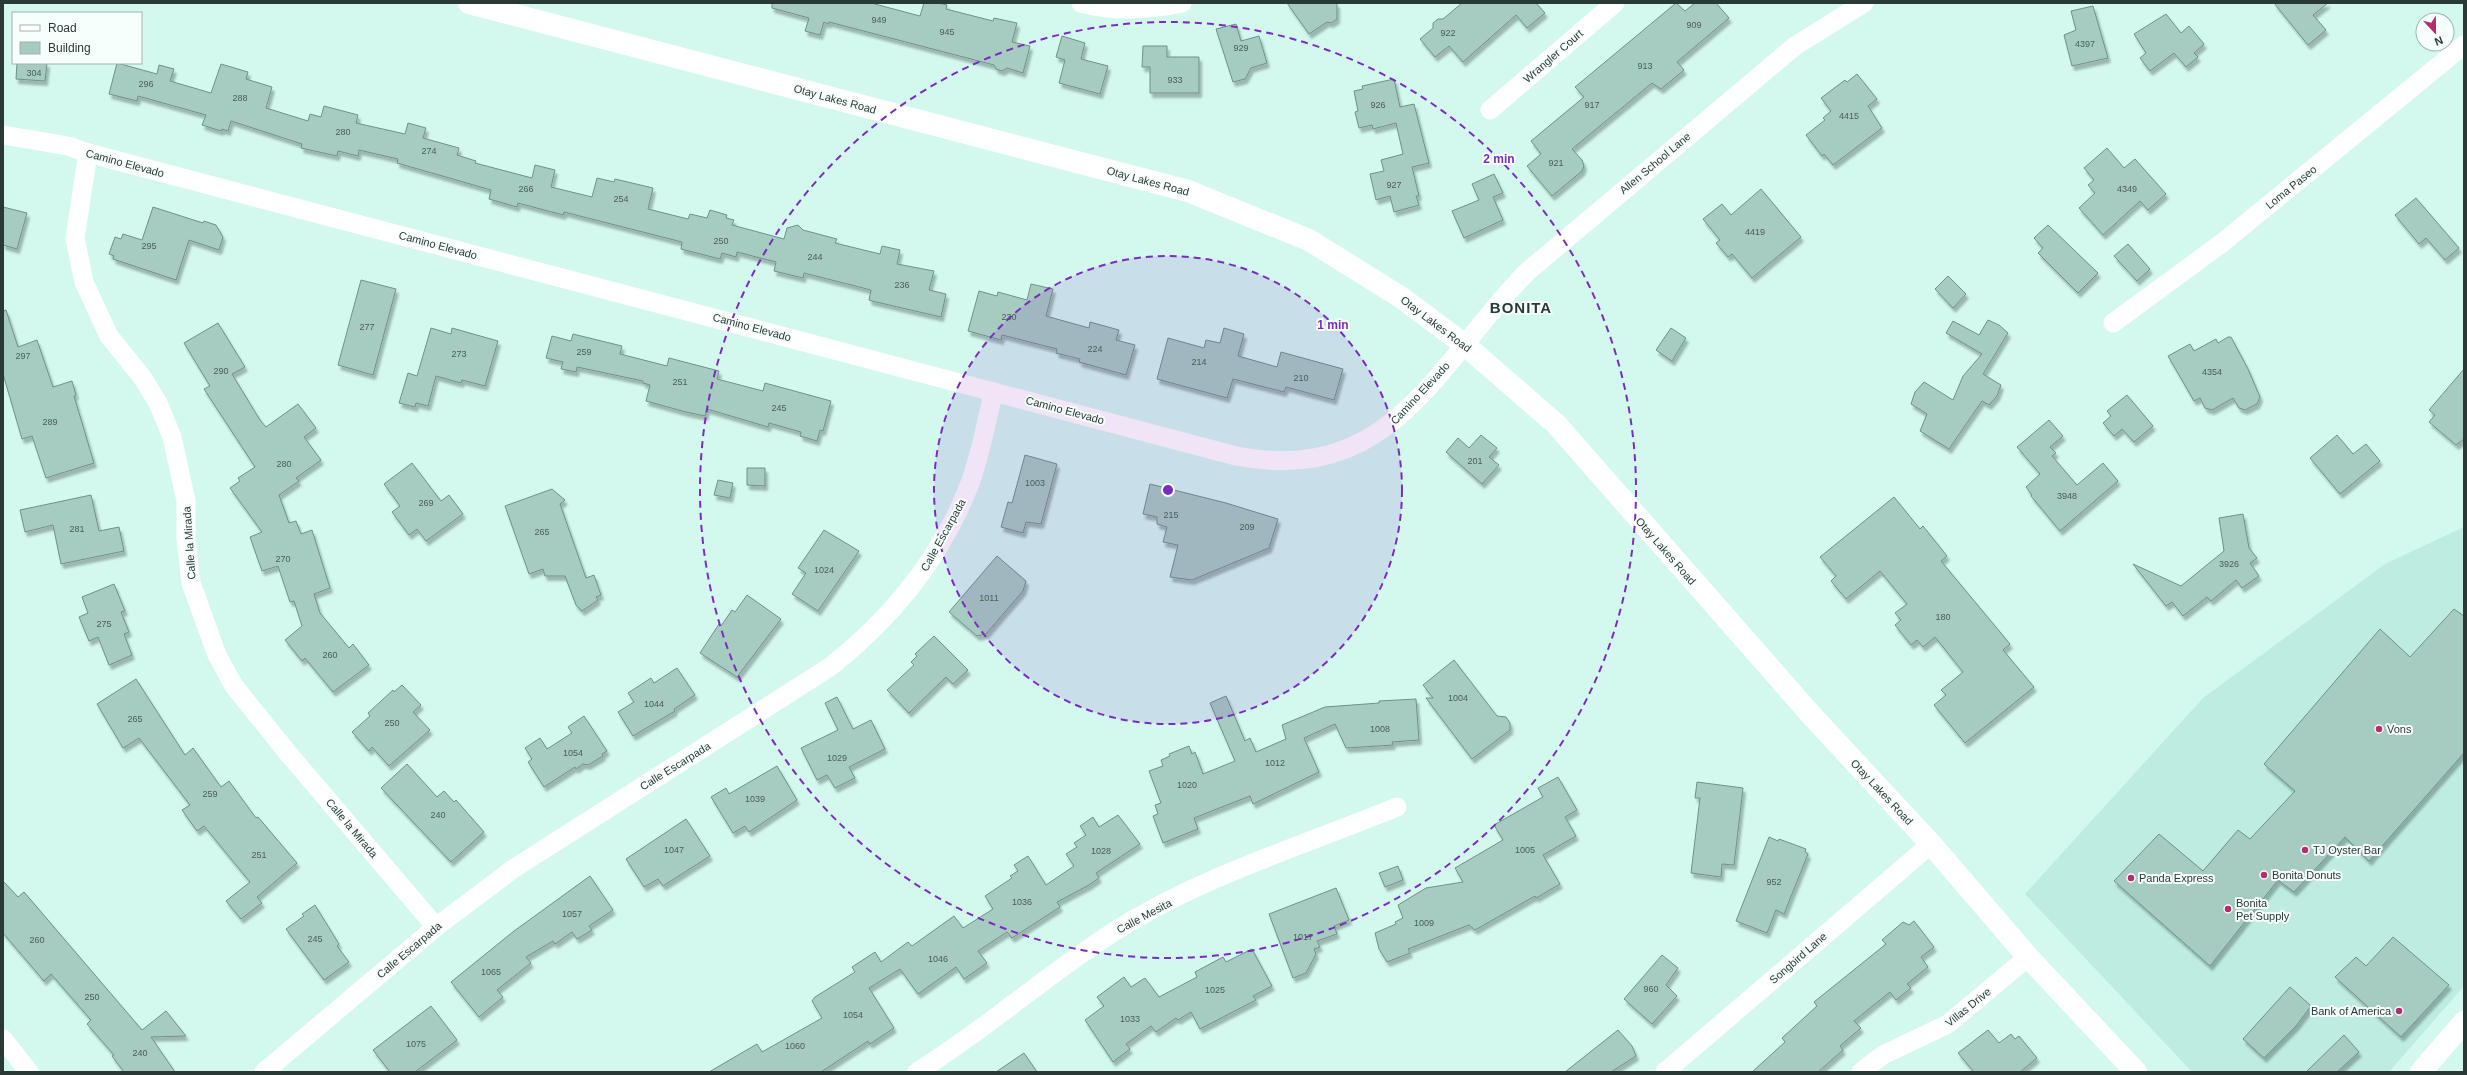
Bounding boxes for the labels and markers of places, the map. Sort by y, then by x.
centre of rings [1161,483,1175,497]
place label: Vons [2387,723,2412,735]
marker: Vons [2374,724,2384,734]
place label: TJ Oyster Bar [2313,844,2381,856]
marker: TJ Oyster Bar [2300,845,2310,855]
place label: Bonita Donuts [2272,869,2342,881]
marker: Bonita Donuts [2259,870,2269,880]
place label: Panda Express [2139,872,2214,884]
marker: Panda Express [2126,873,2136,883]
place label: Bonita Pet Supply [2236,897,2290,922]
marker: Bonita Pet Supply [2223,904,2233,914]
place label: Bank of America [2311,1005,2392,1017]
marker: Bank of America [2394,1006,2404,1016]

